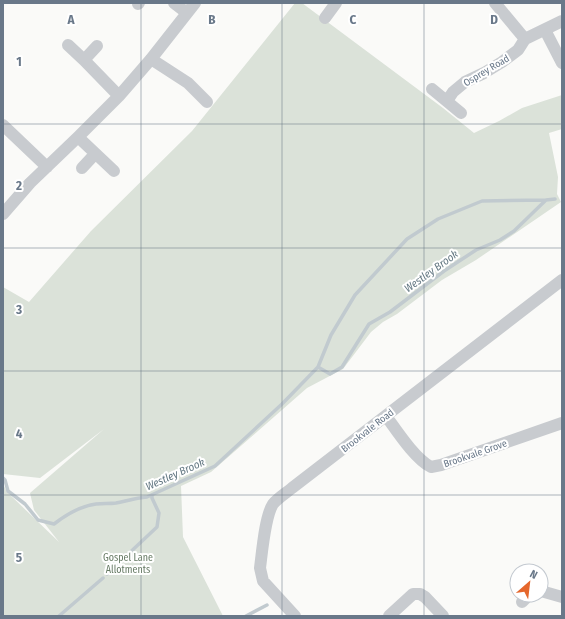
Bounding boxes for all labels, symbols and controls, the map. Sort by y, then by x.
text: A [66,12,75,27]
text: B [208,12,216,27]
text: C [350,12,357,27]
text: D [490,12,498,27]
street label: Osprey Road [461,52,512,89]
text: 1 [16,54,22,69]
text: 2 [15,178,22,193]
water label: Westley Brook [402,247,461,295]
text: 3 [15,302,22,317]
street label: Brookvale Road [339,406,396,455]
text: 4 [16,426,23,441]
street label: Brookvale Grove [442,437,509,470]
water label: Westley Brook [144,455,207,493]
text: 5 [16,550,22,565]
park label: Gospel Lane Allotments [103,552,153,576]
north arrow [509,563,549,603]
text: N [527,567,539,582]

